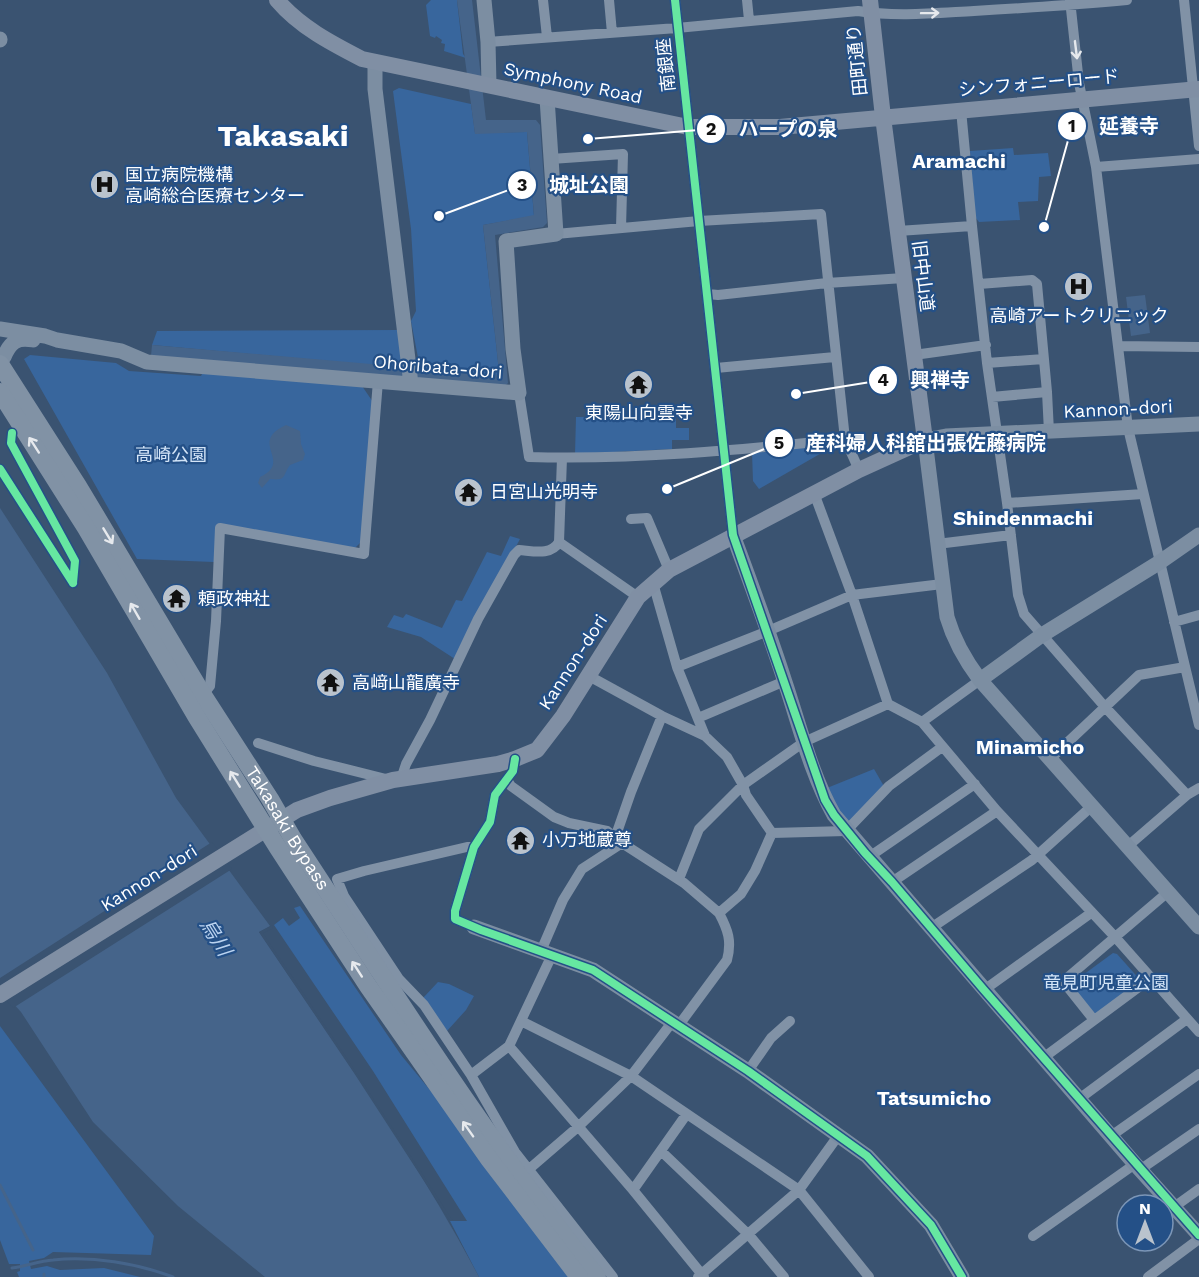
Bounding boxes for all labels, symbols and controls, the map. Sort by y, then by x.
one-way arrow [919,7,939,19]
street label: 田町通り [842,23,871,97]
street label: 南銀座 [652,37,679,93]
one-way arrow [1070,39,1081,59]
street label: Symphony Road [502,58,644,107]
street label: シンフォニーロード [958,65,1120,100]
callout: 延養寺 [1057,107,1171,145]
callout: ハープの泉 [696,110,850,148]
text: 延養寺 [1099,114,1159,138]
text: 1 [1068,115,1076,136]
text: ハープの泉 [739,117,837,141]
district label: Takasaki [218,118,348,153]
text: 2 [706,118,716,139]
district label: Aramachi [912,149,1006,173]
place label: 国立病院機構 高崎総合医療センター [125,164,305,206]
callout: 城址公園 [507,166,641,204]
hospital icon: 国立病院機構 高崎総合医療センター [88,169,120,201]
text: 城址公園 [549,173,629,197]
text: 3 [517,174,527,195]
street label: 旧中山道 [909,239,938,313]
hospital icon: 高崎アートクリニック [1063,271,1095,303]
place label: 高崎アートクリニック [990,305,1168,326]
street label: Ohoribata-dori [373,350,503,383]
callout: 興禅寺 [868,361,982,399]
temple icon: 東陽山向雲寺 [623,368,655,400]
text: 興禅寺 [910,368,970,392]
text: 4 [877,369,889,390]
street label: Kannon-dori [1063,395,1173,422]
place label: 東陽山向雲寺 [585,402,693,423]
callout: 産科婦人科舘出張佐藤病院 [764,424,1058,462]
text: 産科婦人科舘出張佐藤病院 [806,431,1046,455]
text: 5 [774,432,784,453]
one-way arrow [27,437,39,454]
park label: 高崎公園 [135,444,207,465]
temple icon: 日宮山光明寺 [453,476,485,508]
place label: 日宮山光明寺 [490,481,598,502]
district label: Shindenmachi [953,506,1093,530]
one-way arrow [102,527,114,544]
temple icon: 頼政神社 [161,583,193,615]
place label: 頼政神社 [198,588,270,609]
one-way arrow [129,603,141,620]
street label: Kannon-dori [534,610,611,713]
temple icon: 高﨑山龍廣寺 [315,667,347,699]
place label: 高﨑山龍廣寺 [352,672,460,693]
district label: Minamicho [976,735,1084,759]
street label: Takasaki Bypass [242,762,334,894]
one-way arrow [229,771,241,788]
temple icon: 小万地蔵尊 [505,824,537,856]
place label: 小万地蔵尊 [542,829,632,850]
street label: Kannon-dori [97,840,201,915]
water label: 烏川 [195,914,238,962]
one-way arrow [351,961,363,978]
park label: 竜見町児童公園 [1043,972,1169,993]
district label: Tatsumicho [877,1086,991,1110]
one-way arrow [462,1122,474,1138]
north arrow [1115,1193,1175,1253]
text: N [1139,1199,1151,1218]

